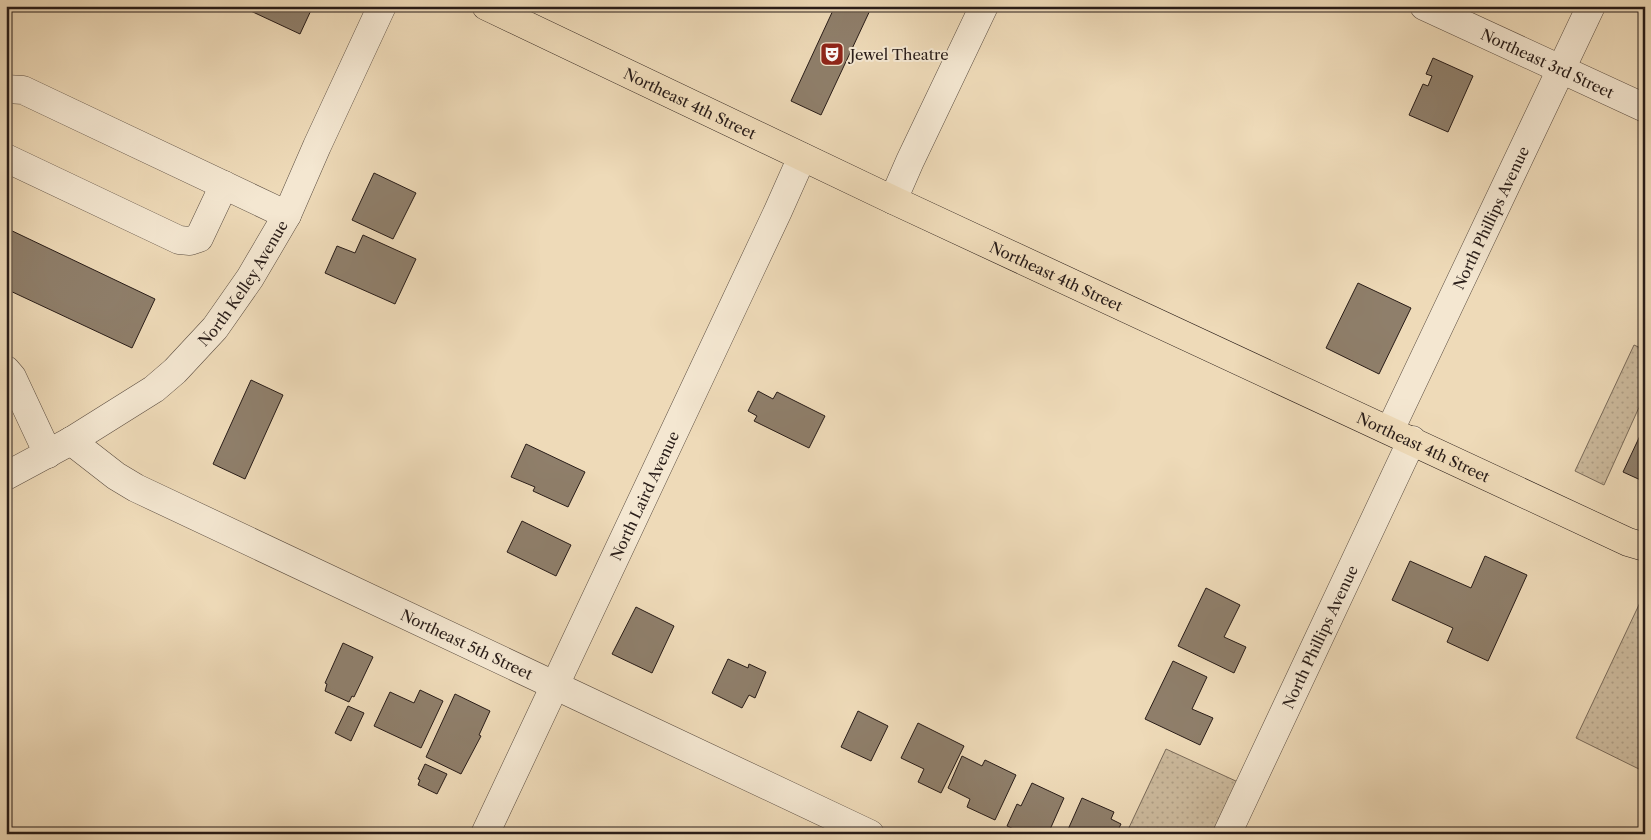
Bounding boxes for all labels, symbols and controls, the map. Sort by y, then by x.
street label: Northeast 3rd Street [1478,24,1618,102]
theatre icon: Jewel Theatre [819,41,845,67]
place label: Jewel Theatre [848,45,949,64]
street label: Northeast 4th Street [621,64,760,143]
street label: North Phillips Avenue [1449,143,1533,292]
street label: North Kelley Avenue [194,217,291,350]
street label: Northeast 4th Street [987,237,1126,315]
street label: Northeast 4th Street [1354,408,1494,486]
street label: North Laird Avenue [606,428,683,563]
street label: North Phillips Avenue [1278,562,1361,711]
street label: Northeast 5th Street [398,605,536,683]

